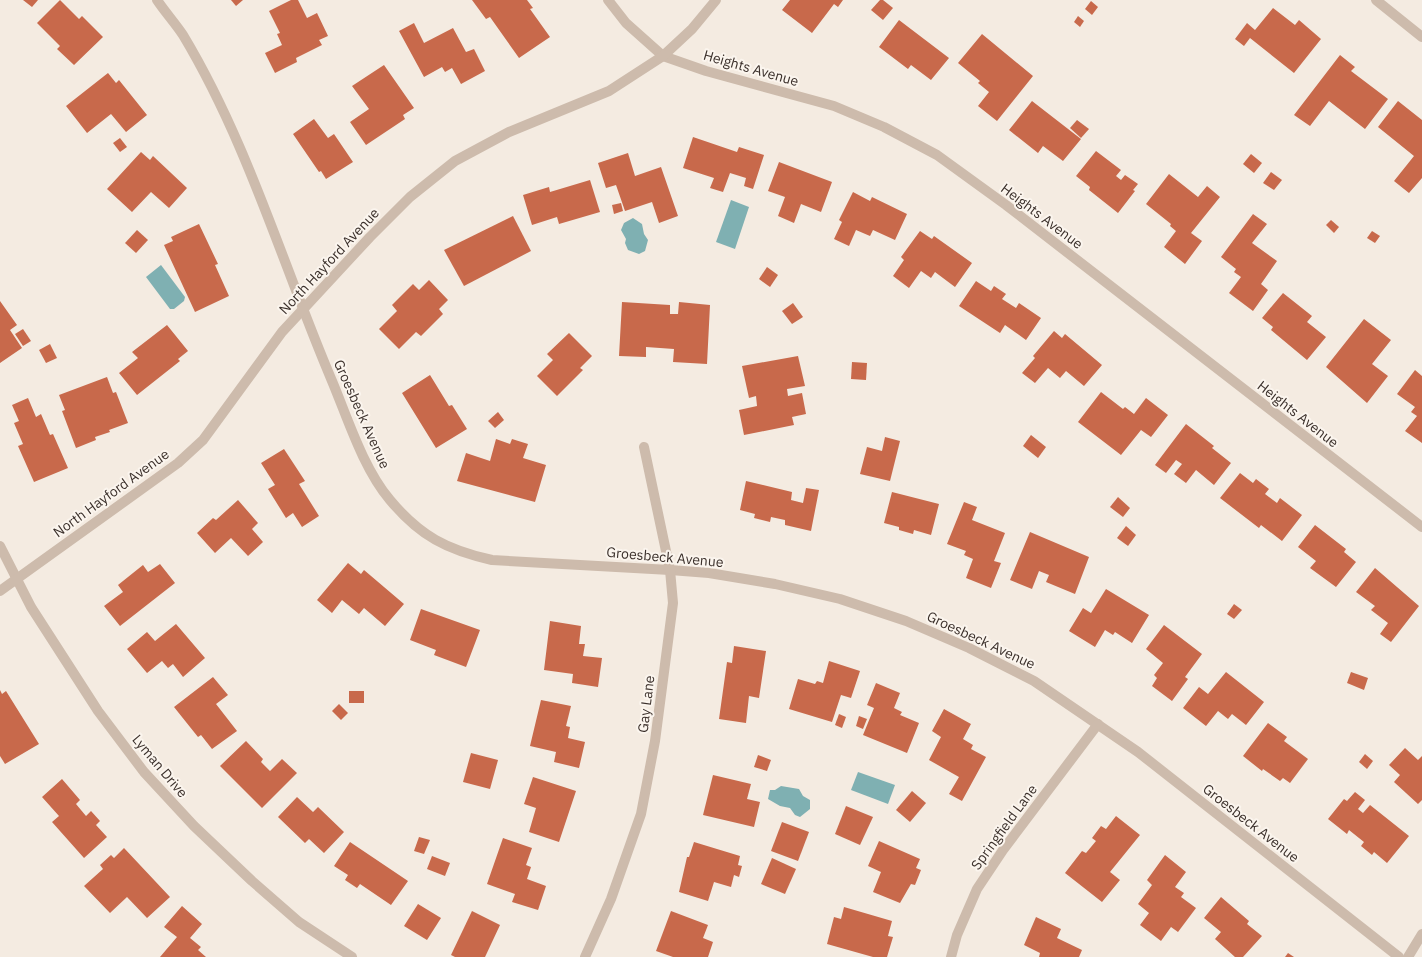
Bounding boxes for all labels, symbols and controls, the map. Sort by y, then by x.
street label: Heights Avenue [701,46,801,90]
street label: Heights Avenue [997,179,1087,253]
street label: North Hayford Avenue [275,204,383,318]
street label: Groesbeck Avenue [330,357,394,472]
street label: Heights Avenue [1254,377,1342,452]
street label: North Hayford Avenue [49,445,173,541]
street label: Groesbeck Avenue [606,543,725,571]
street label: Groesbeck Avenue [924,607,1038,673]
street label: Gay Lane [634,674,658,734]
street label: Lyman Drive [128,731,192,801]
street label: Groesbeck Avenue [1199,780,1303,866]
street label: Springfield Lane [967,781,1041,873]

